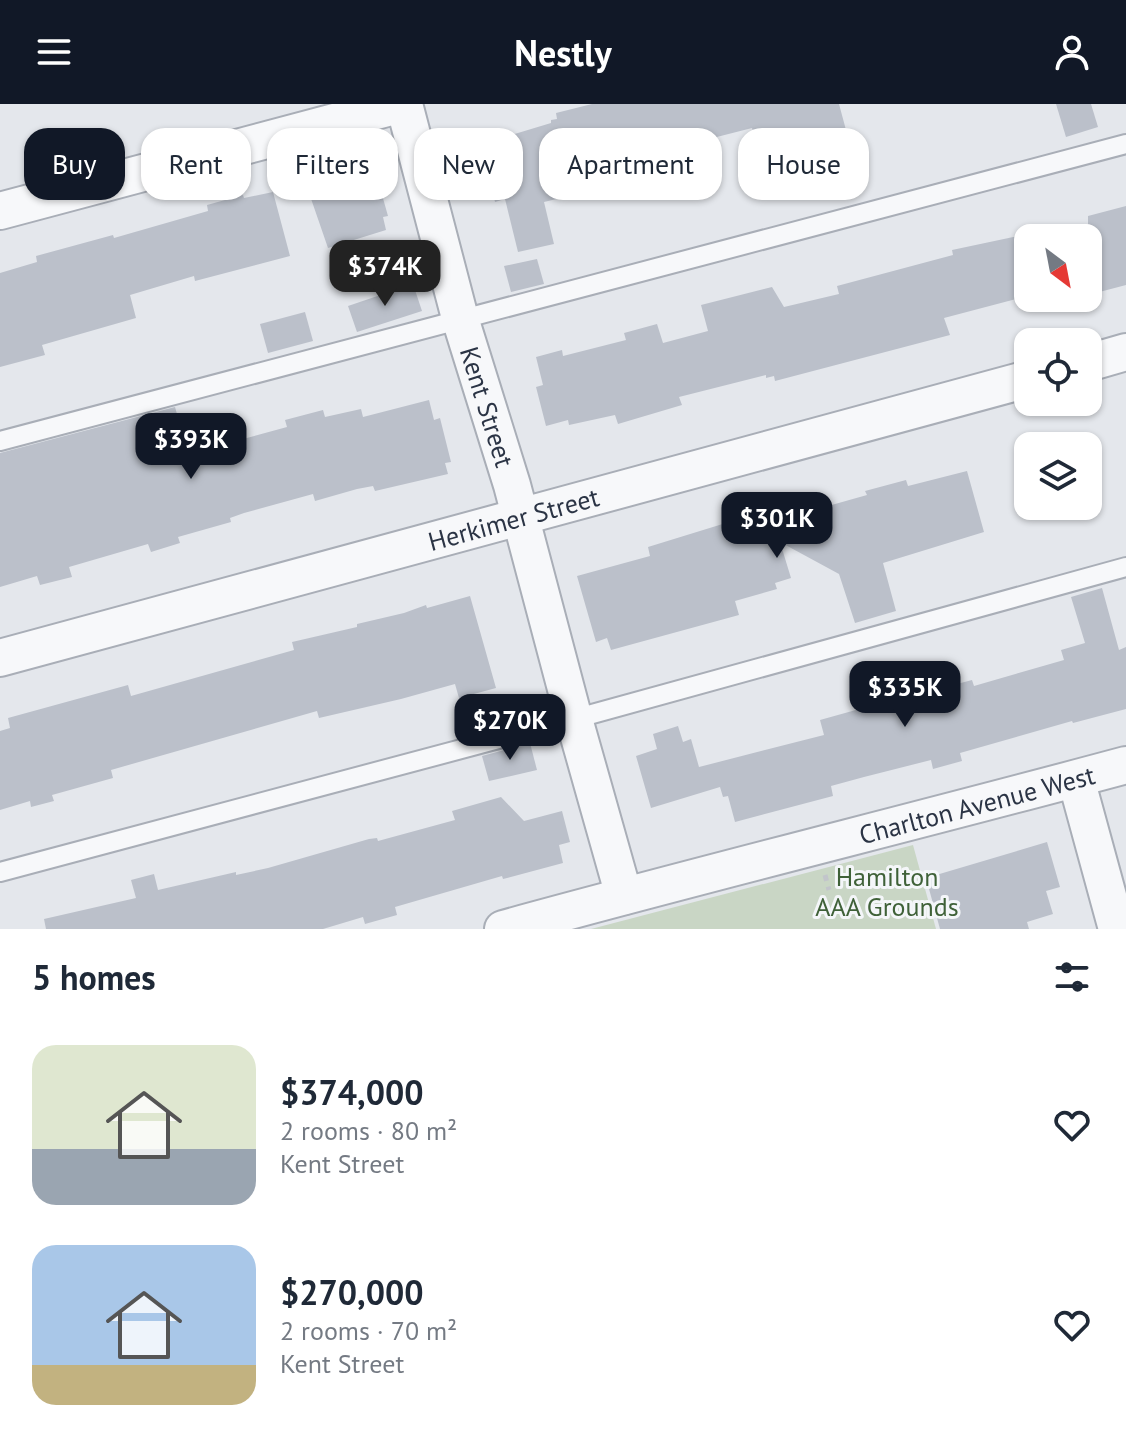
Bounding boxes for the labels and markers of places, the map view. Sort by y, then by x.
pin: $374K [329,240,441,308]
pin: $393K [135,413,247,481]
pin: $301K [721,492,833,560]
pin: $335K [849,661,961,729]
pin: $270K [454,694,566,762]

